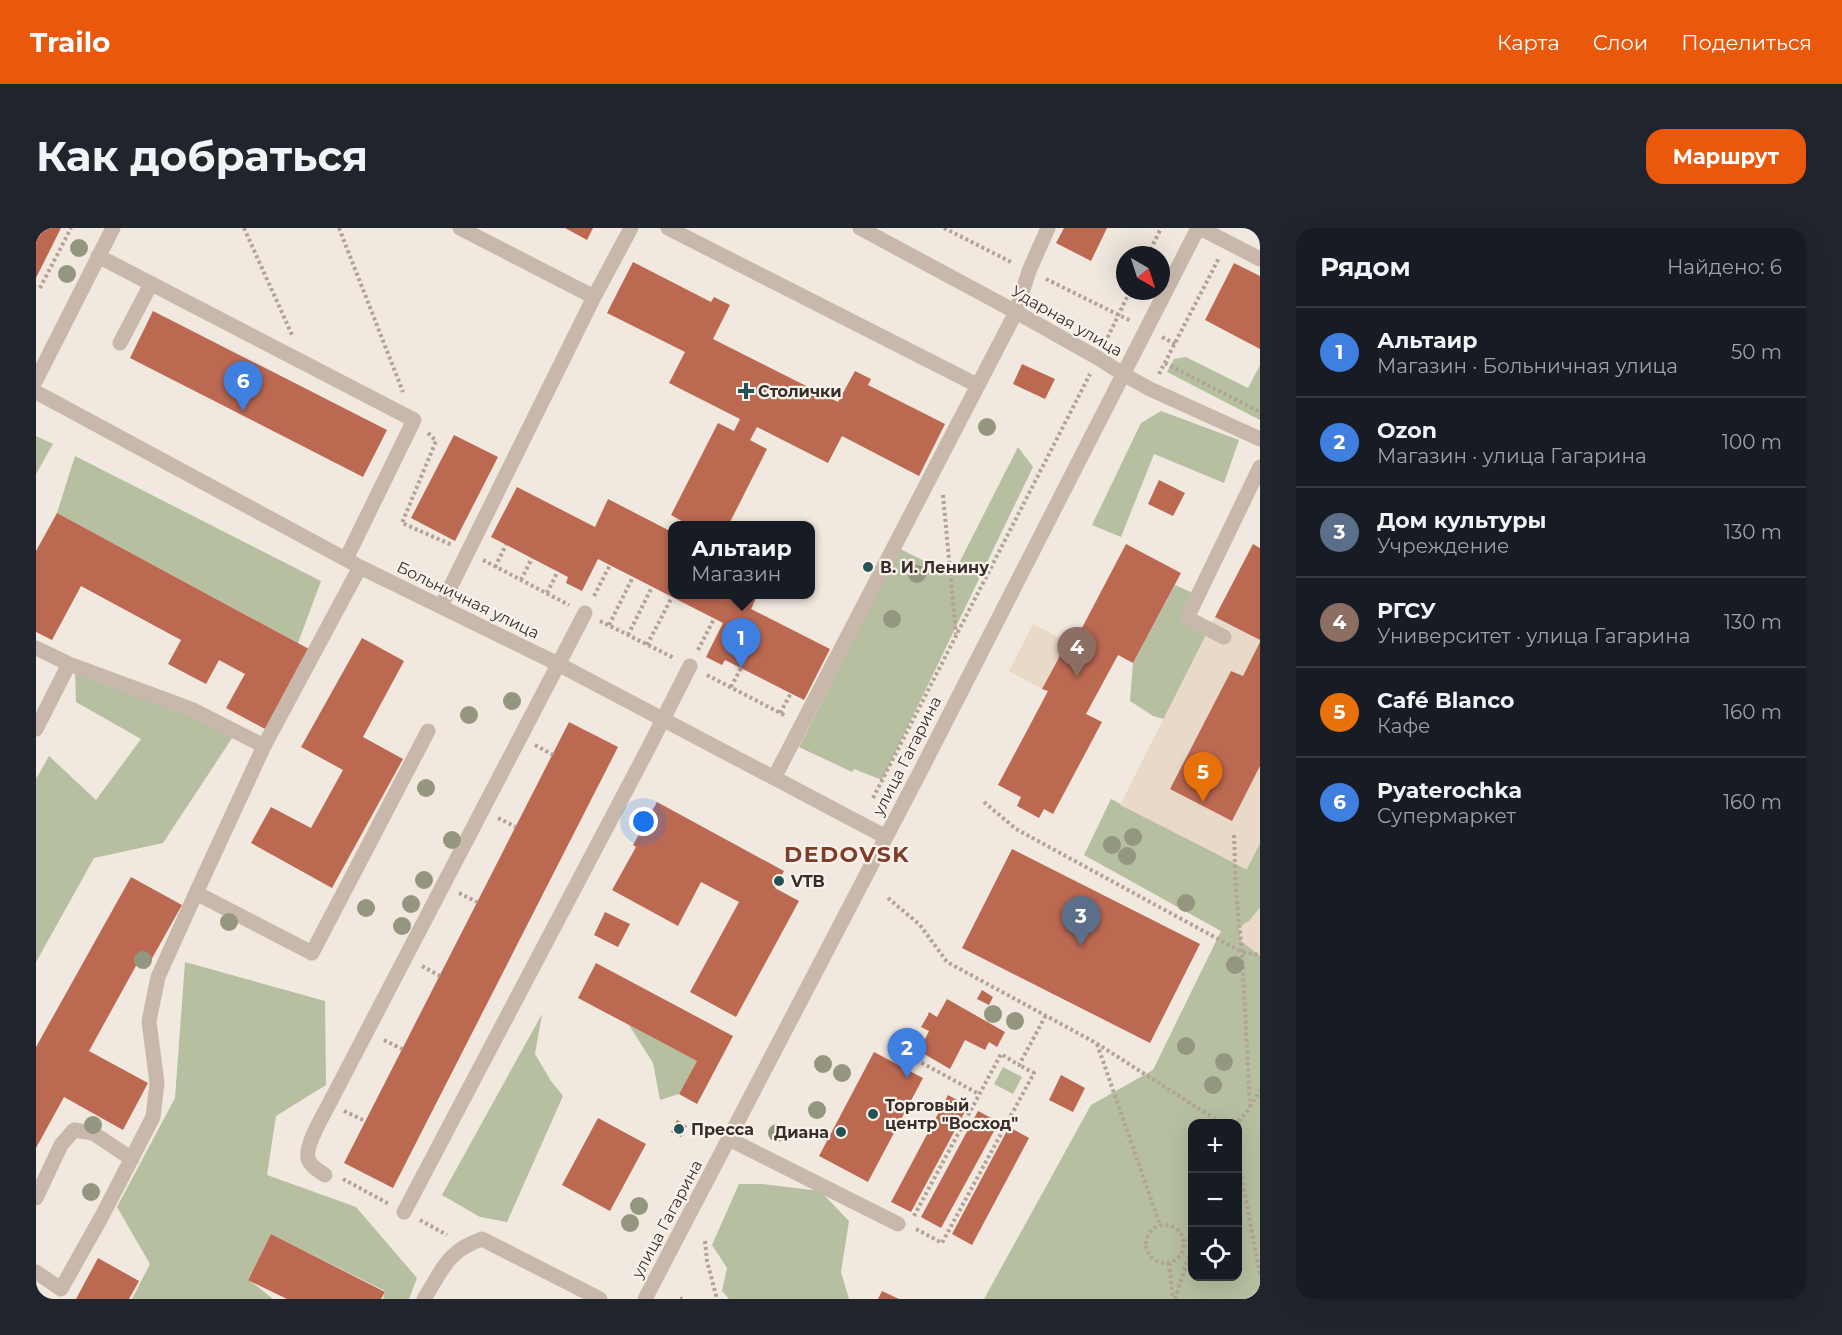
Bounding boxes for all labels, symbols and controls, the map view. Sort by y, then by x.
text: Trailo [30,25,110,59]
text: Карта [1497,30,1560,55]
text: Слои [1593,30,1648,55]
text: Поделиться [1681,30,1812,55]
button: Маршрут [1646,129,1806,184]
text: Как добраться [36,130,368,182]
north arrow [1116,246,1170,300]
text: Рядом [1320,251,1411,283]
text: Найдено: 6 [1667,255,1782,279]
street label: Ударная улица [1008,282,1126,360]
text: Альтаир [1377,327,1478,354]
text: 1 [1336,340,1343,364]
text: 50 m [1731,340,1782,364]
text: Магазин · Больничная улица [1377,354,1678,378]
pin: 6 [224,362,262,411]
place label: Столички [758,382,842,401]
marker: Столички [739,384,753,398]
text: Ozon [1377,417,1437,444]
text: 2 [1334,430,1345,454]
text: 100 m [1722,430,1782,454]
text: Магазин · улица Гагарина [1377,444,1647,468]
text: Дом культуры [1377,507,1546,534]
text: 3 [1334,520,1345,544]
text: 130 m [1724,520,1782,544]
popup [668,521,815,599]
text: Учреждение [1377,534,1509,558]
text: Альтаир [691,535,792,562]
street label: Больничная улица [394,557,542,643]
place label: В. И. Ленину [880,558,989,577]
marker: В. И. Ленину [861,560,875,574]
text: Магазин [691,562,781,586]
text: РГСУ [1377,597,1436,624]
text: 4 [1333,610,1346,634]
text: 130 m [1724,610,1782,634]
pin: 1 [722,618,760,668]
text: Университет · улица Гагарина [1377,624,1690,648]
pin: 4 [1058,628,1096,677]
text: Café Blanco [1377,687,1514,714]
street label: улица Гагарина [868,693,945,820]
text: 5 [1334,700,1345,724]
text: 160 m [1723,700,1782,724]
text: Кафе [1377,714,1430,738]
pin: 5 [1184,752,1222,802]
text: Pyaterochka [1377,777,1522,804]
text: 6 [1333,790,1346,814]
text: 160 m [1723,790,1782,814]
text: Супермаркет [1377,804,1516,828]
your location [629,807,658,836]
district label: DEDOVSK [784,841,910,868]
place label: VTB [790,872,825,891]
marker: VTB [772,874,786,888]
pin: 3 [1062,896,1100,946]
pin: 2 [888,1028,926,1078]
place label: Торговый центр "Восход" [885,1096,1018,1133]
marker: Торговый центр "Восход" [866,1107,880,1121]
map controls [1188,1119,1242,1281]
button: + [1188,1119,1242,1173]
place label: Пресса [691,1120,754,1139]
marker: Пресса [672,1122,686,1136]
place label: Диана [774,1123,829,1142]
marker: Диана [834,1125,848,1139]
street label: улица Гагарина [627,1157,706,1282]
button: − [1188,1173,1242,1227]
button: locate [1188,1227,1242,1281]

